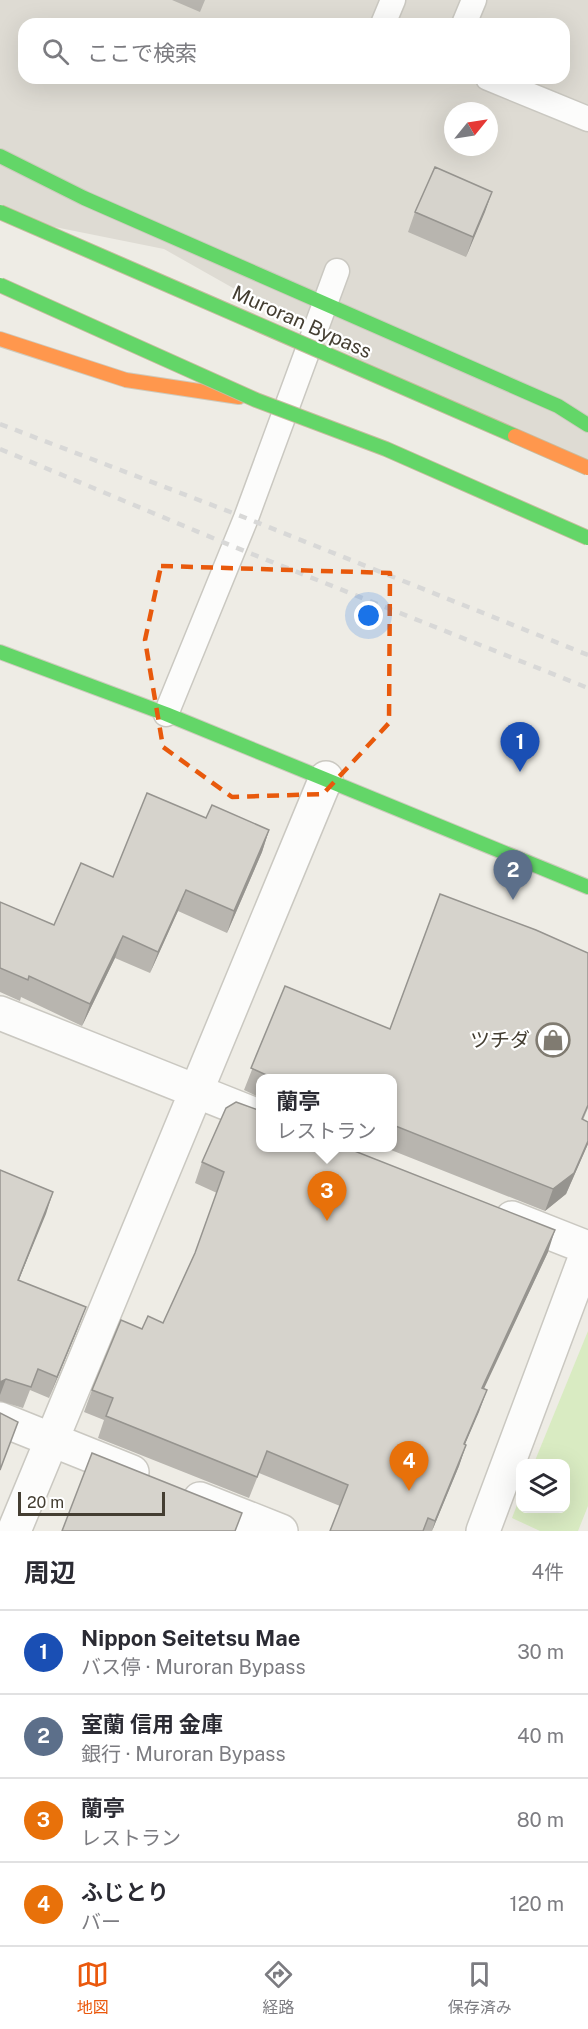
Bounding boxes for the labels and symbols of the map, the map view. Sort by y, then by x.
north arrow [444,102,498,156]
street label: Muroran Bypass [228,280,376,364]
your location [354,601,383,630]
pin: 1 [500,722,540,772]
pin: 2 [494,850,532,900]
shop icon: ツチダ [535,1022,571,1058]
place label: ツチダ [470,1028,530,1052]
pin: 3 [308,1172,346,1221]
pin: 4 [390,1442,428,1491]
scale bar [18,1489,165,1516]

